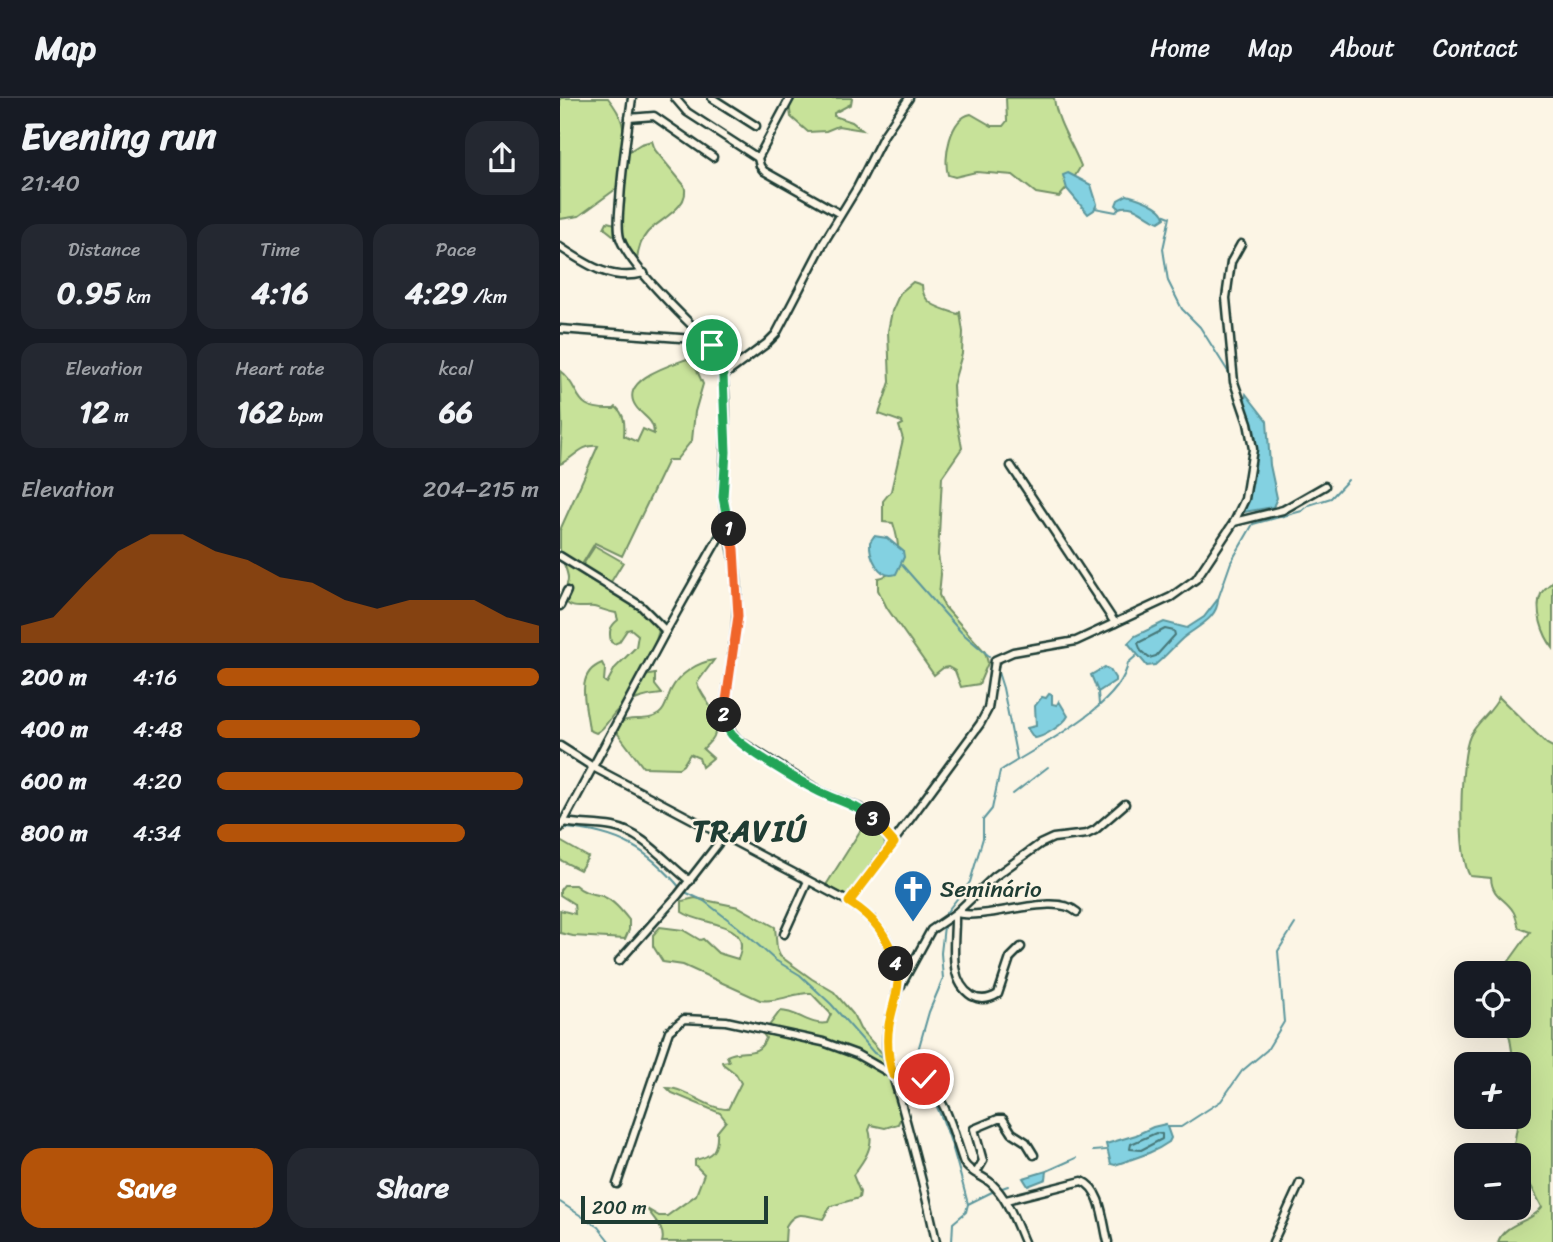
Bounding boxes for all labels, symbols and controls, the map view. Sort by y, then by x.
text: Map [35,19,96,77]
text: Home [1150,27,1210,69]
text: Map [1248,27,1292,69]
text: About [1330,27,1395,69]
text: Contact [1433,27,1518,69]
text: Evening run [21,103,217,170]
button: share [465,121,539,195]
text: 21:40 [21,163,80,204]
text: Distance [68,233,140,266]
text: Time [260,233,300,266]
text: Pace [436,233,476,266]
text: 0.95 [57,266,122,320]
text: 4:16 [251,266,309,320]
text: 4:29 [405,266,468,320]
text: km [122,280,151,313]
text: /km [468,280,507,313]
pin [682,315,742,375]
icon: arrive [693,326,731,364]
text: Elevation [66,352,142,385]
text: Heart rate [235,352,325,385]
text: kcal [439,352,473,385]
text: 12 [79,385,109,439]
text: 162 [236,385,284,439]
text: 66 [439,385,473,439]
text: m [109,399,129,432]
text: bpm [284,399,324,432]
text: Elevation [21,469,114,510]
text: 204–215 m [423,469,539,510]
pin: 1 [712,512,746,546]
text: 1 [724,512,733,545]
text: 200 m [21,657,87,698]
text: 4:16 [133,657,177,698]
pin: 2 [706,698,742,732]
text: 2 [718,698,729,731]
text: 400 m [21,709,88,750]
text: 4:48 [133,709,183,750]
text: 600 m [21,761,87,802]
text: 4:20 [133,761,182,802]
pin: 3 [856,802,890,836]
text: 3 [867,802,878,835]
district label: TRAVIÚ [692,804,808,858]
text: 800 m [21,813,88,854]
text: 4:34 [133,813,181,854]
church icon: Seminário [892,868,934,923]
place label: Seminário [940,869,1042,910]
pin: 4 [878,946,914,982]
text: 4 [890,947,901,980]
map controls [1454,961,1531,1220]
button: locate [1454,961,1531,1038]
pin [894,1049,954,1109]
button: + [1454,1052,1531,1129]
icon: check [905,1060,943,1098]
button: − [1454,1143,1531,1220]
button: Save [21,1148,273,1228]
button: Share [287,1148,539,1228]
text: 200 m [592,1191,647,1224]
scale bar [581,1193,768,1225]

